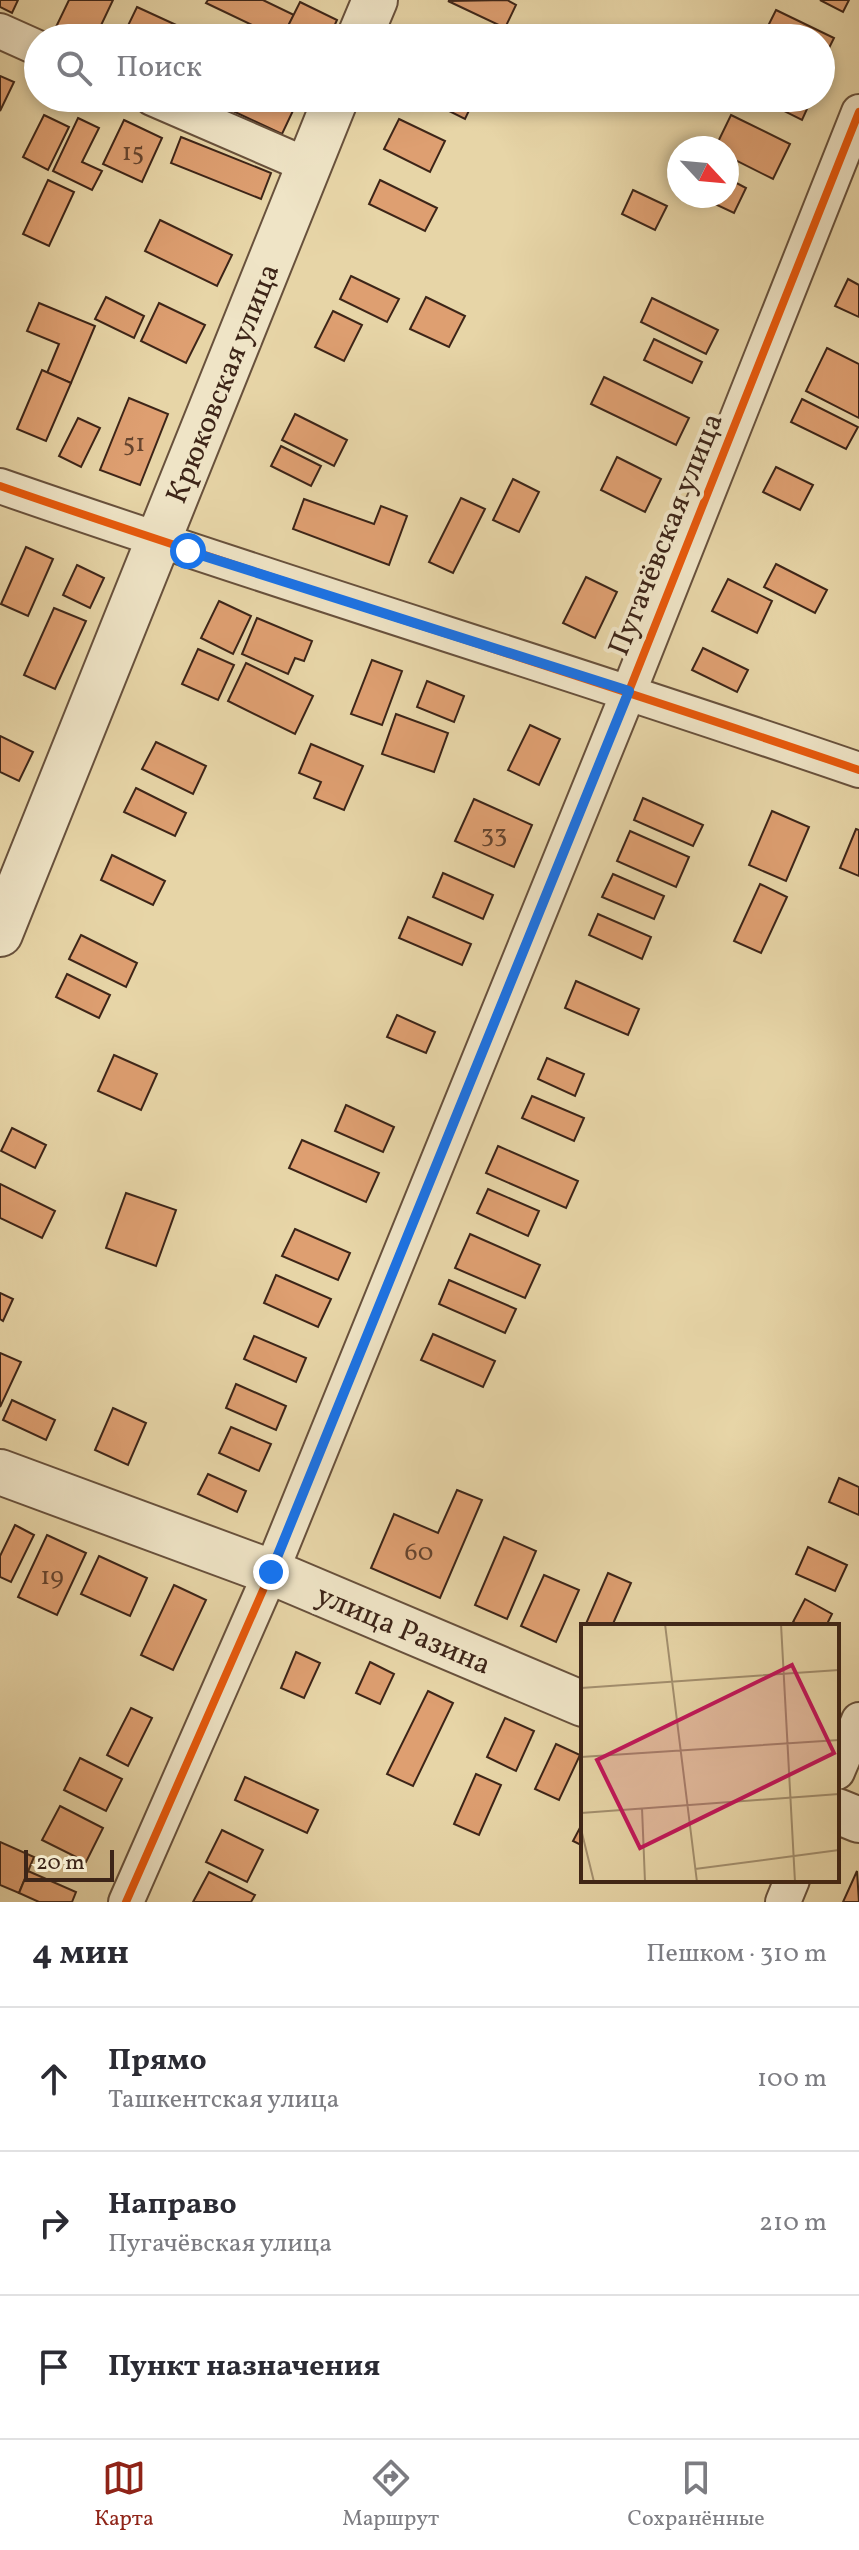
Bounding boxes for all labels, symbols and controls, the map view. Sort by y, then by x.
search box [24,24,835,112]
icon: search [52,46,96,90]
text: Поиск [116,47,202,89]
house number: 15 [122,135,144,171]
north arrow [667,136,739,208]
street label: Крюковская улица [157,257,291,510]
street label: Пугачёвская улица [599,407,735,662]
house number: 51 [123,426,145,462]
route start [170,533,206,569]
house number: 33 [481,817,507,853]
house number: 60 [405,1535,433,1571]
route end [253,1554,289,1590]
house number: 19 [40,1559,64,1595]
street label: улица Разина [309,1575,497,1687]
inset map [581,1624,839,1882]
scale bar [24,1846,114,1882]
text: 20 m [36,1848,85,1879]
text: 4 мин [32,1931,129,1978]
text: Пешком · 310 m [646,1936,827,1972]
text: Прямо [108,2040,207,2082]
icon: ahead [32,2057,76,2101]
text: 100 m [757,2061,827,2097]
text: Ташкентская улица [108,2082,340,2118]
text: Направо [108,2184,237,2226]
icon: right [32,2201,76,2245]
text: 210 m [759,2205,827,2241]
text: Пугачёвская улица [108,2226,332,2262]
icon: arrive [32,2345,76,2389]
text: Пункт назначения [108,2346,380,2388]
tab: Карта [94,2456,154,2535]
tab: Маршрут [342,2456,439,2535]
tab: Сохранённые [628,2456,765,2535]

